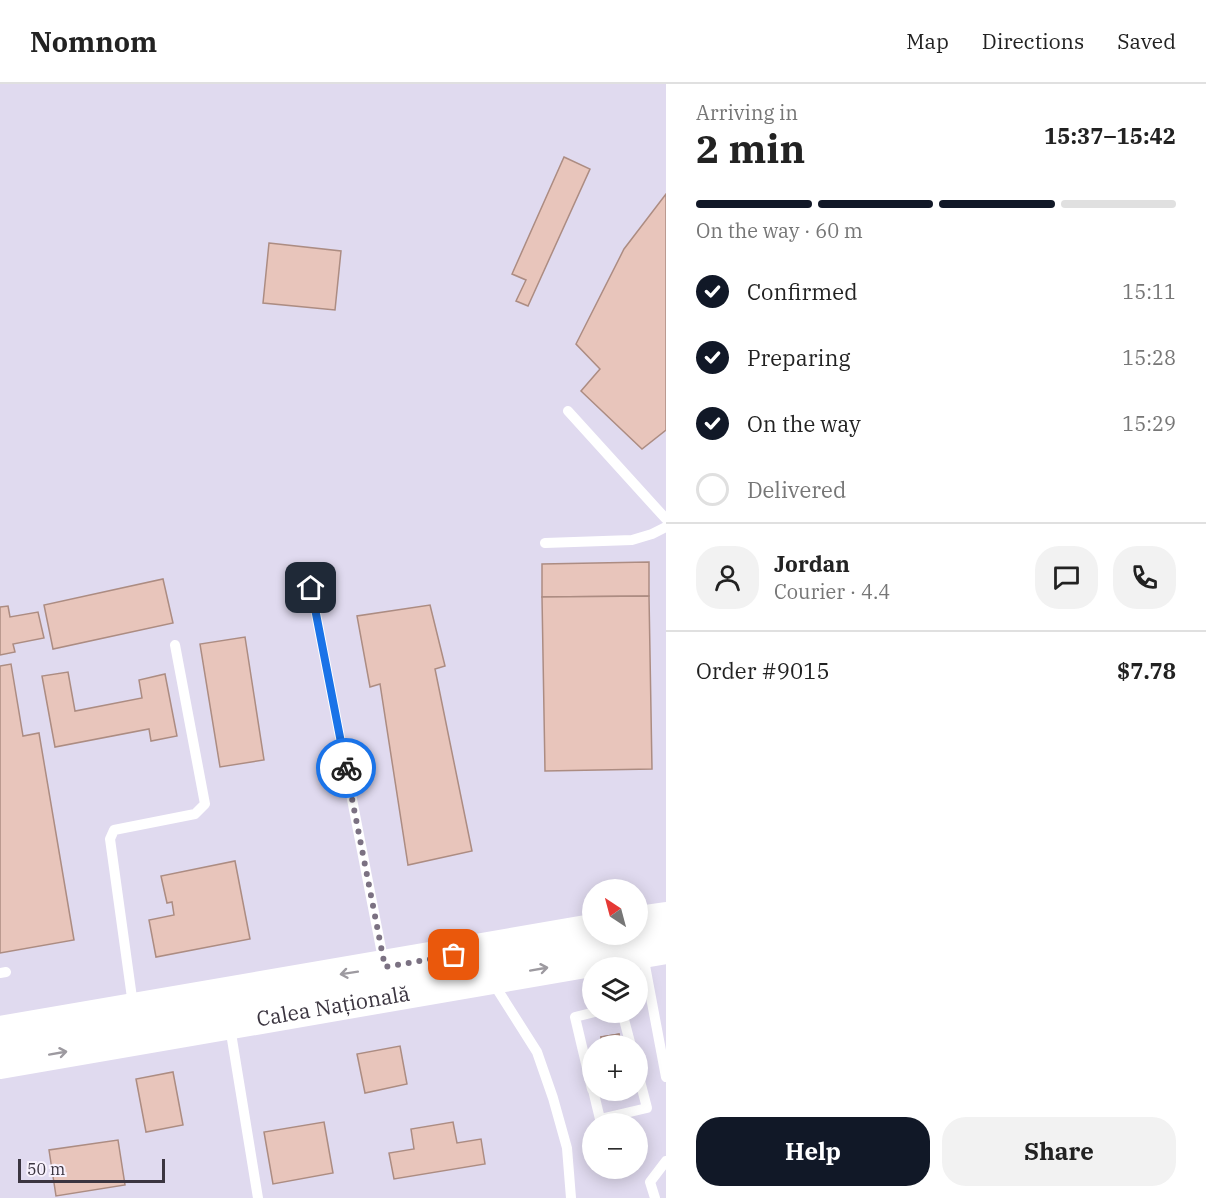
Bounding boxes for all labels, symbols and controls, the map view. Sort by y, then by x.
text: Nomnom [30,23,157,60]
text: Map [906,27,949,55]
text: Directions [982,27,1084,55]
text: Saved [1117,27,1176,55]
text: Arriving in [696,99,798,126]
text: 15:37–15:42 [1044,121,1176,150]
text: 2 min [696,123,805,174]
text: On the way · 60 m [696,217,863,244]
icon: check [696,275,729,308]
text: Confirmed [747,277,858,306]
text: 15:11 [1122,278,1176,305]
icon: check [696,341,729,374]
text: Preparing [747,343,851,372]
text: 15:28 [1122,344,1176,371]
icon: check [696,407,729,440]
text: On the way [747,409,861,438]
text: 15:29 [1122,410,1176,437]
text: Delivered [747,475,846,504]
button: person [696,546,759,609]
button: chat [1035,546,1098,609]
button: phone [1113,546,1176,609]
text: Jordan [774,549,850,578]
pin [285,562,336,613]
icon: home [294,571,327,604]
text: Courier · 4.4 [774,578,890,605]
text: Order #9015 [696,656,830,685]
text: $7.78 [1117,656,1176,685]
courier [316,738,376,798]
icon: bike [330,752,363,785]
north arrow [582,879,648,945]
map controls [582,879,648,1179]
pin [428,929,479,980]
icon: bag [437,938,470,971]
button: layers [582,957,648,1023]
one-way arrow [529,964,549,975]
one-way arrow [339,968,359,979]
street label: Calea Națională [254,978,412,1032]
button: + [582,1035,648,1101]
one-way arrow [47,1047,67,1058]
button: − [582,1113,648,1179]
button: Help [696,1117,930,1186]
button: Share [942,1117,1176,1186]
scale bar [18,1156,165,1184]
text: 50 m [27,1159,65,1179]

